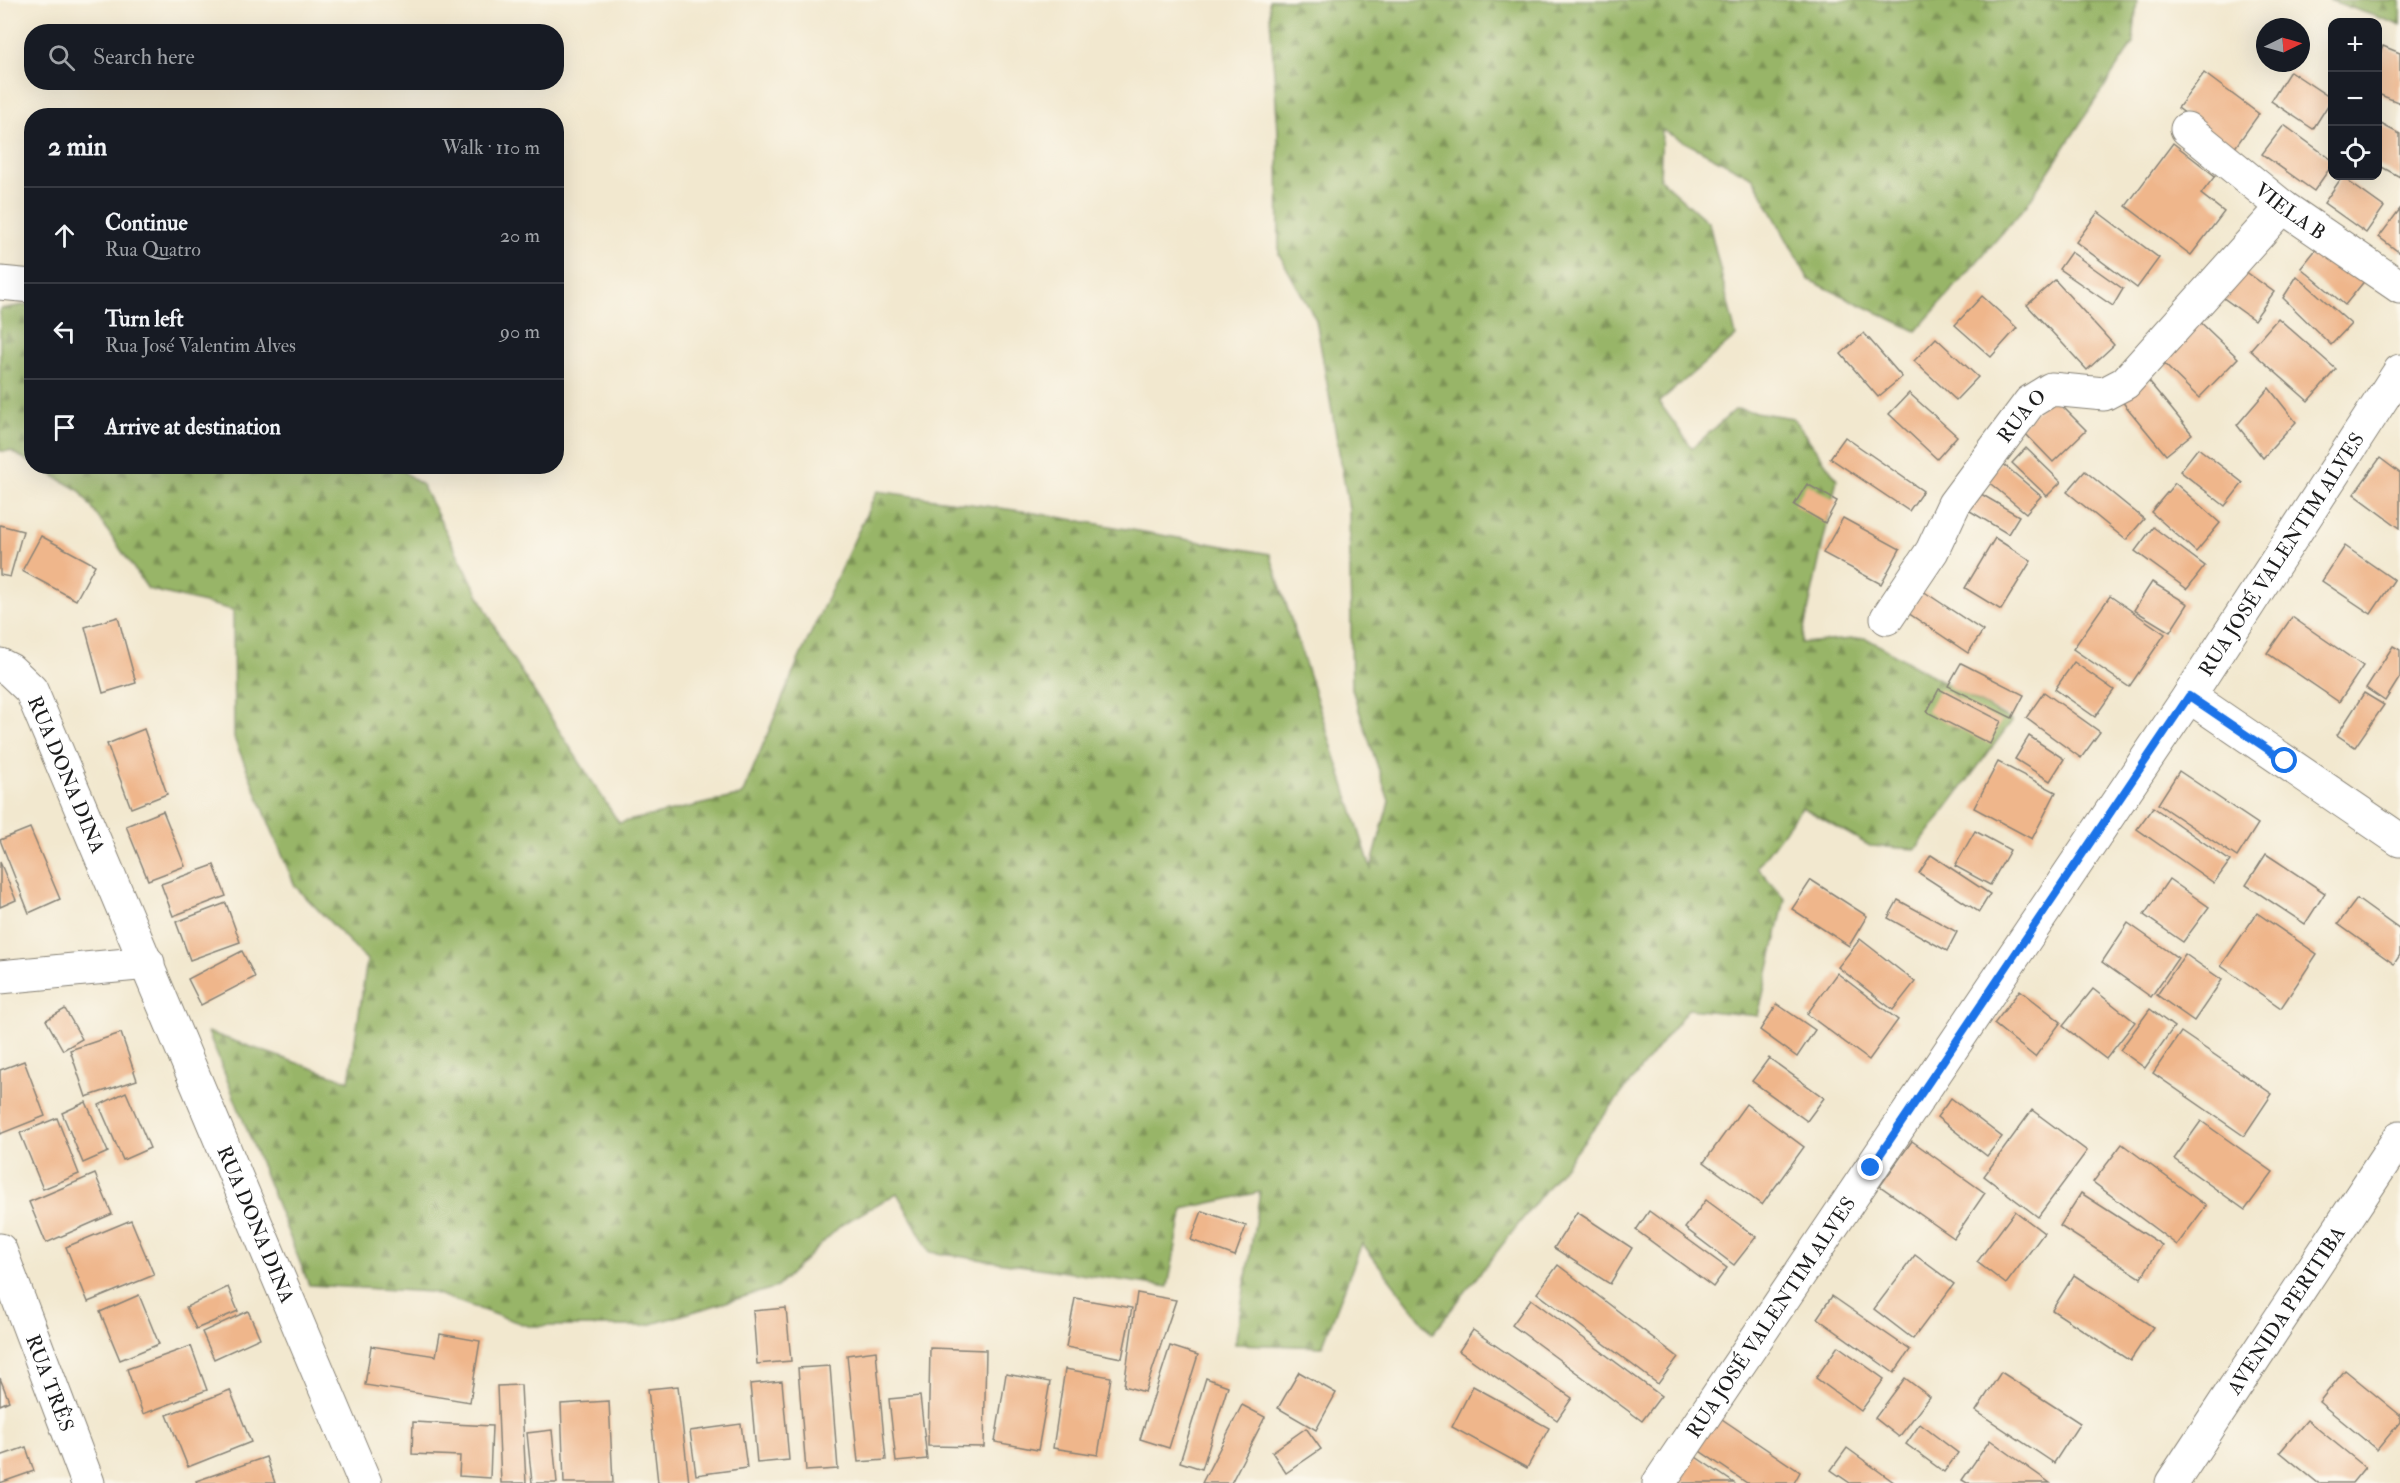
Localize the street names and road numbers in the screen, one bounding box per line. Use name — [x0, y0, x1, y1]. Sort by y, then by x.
street label: VIELA B — [2250, 177, 2331, 245]
street label: RUA O — [1992, 383, 2050, 447]
street label: RUA JOSÉ VALENTIM ALVES — [2193, 428, 2369, 681]
street label: RUA DONA DINA — [22, 692, 111, 857]
street label: RUA DONA DINA — [212, 1142, 300, 1307]
street label: RUA JOSÉ VALENTIM ALVES — [1681, 1192, 1861, 1442]
street label: AVENIDA PERITIBA — [2221, 1221, 2350, 1400]
street label: RUA TRÊS — [21, 1331, 80, 1435]

